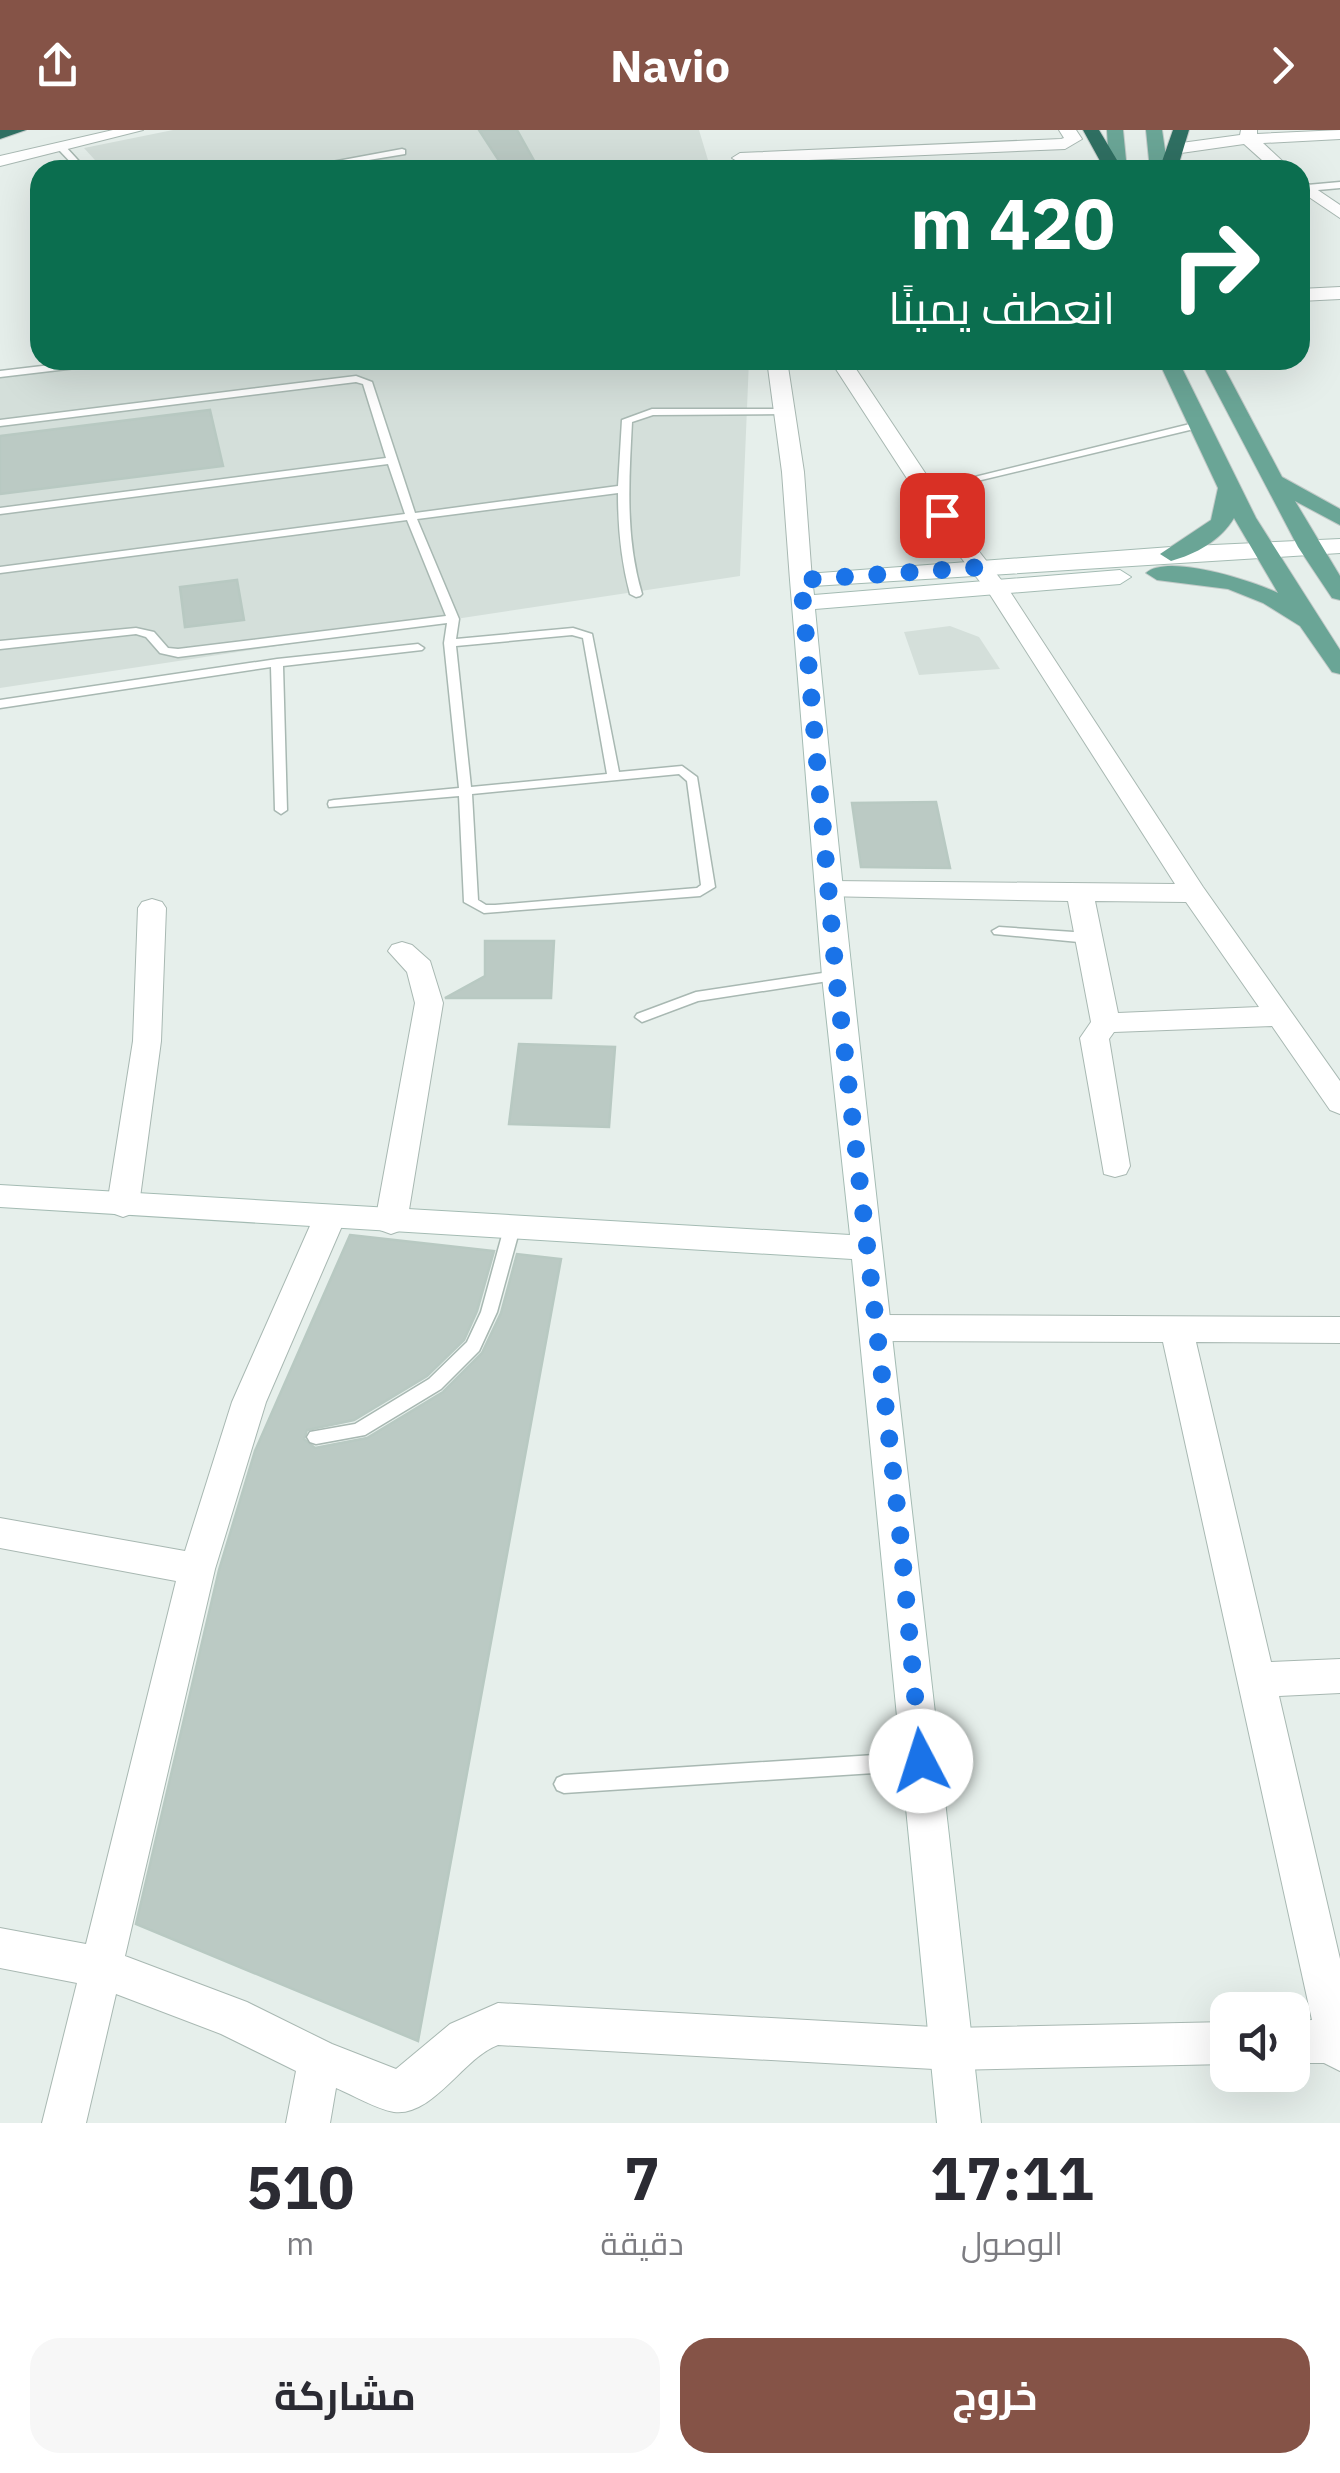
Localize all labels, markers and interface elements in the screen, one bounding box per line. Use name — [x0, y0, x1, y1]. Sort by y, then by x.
text: Navio — [610, 36, 730, 94]
icon: share — [30, 38, 85, 93]
icon: forward — [1255, 38, 1310, 93]
text: 420 m — [910, 177, 1115, 268]
icon: right — [1150, 200, 1280, 330]
text: انعطف يمينًا — [888, 278, 1115, 336]
pin — [900, 473, 985, 558]
icon: arrive — [915, 488, 970, 543]
position arrow — [869, 1709, 973, 1813]
map controls — [1210, 1992, 1310, 2092]
button: sound — [1210, 1992, 1310, 2092]
text: 7 — [624, 2138, 660, 2217]
text: 17:11 — [930, 2138, 1094, 2217]
text: 510 — [246, 2147, 354, 2226]
text: m — [286, 2222, 314, 2264]
text: دقيقة — [600, 2222, 684, 2264]
text: الوصول — [961, 2222, 1063, 2264]
button: مشاركة — [30, 2338, 660, 2453]
button: خروج — [680, 2338, 1310, 2453]

